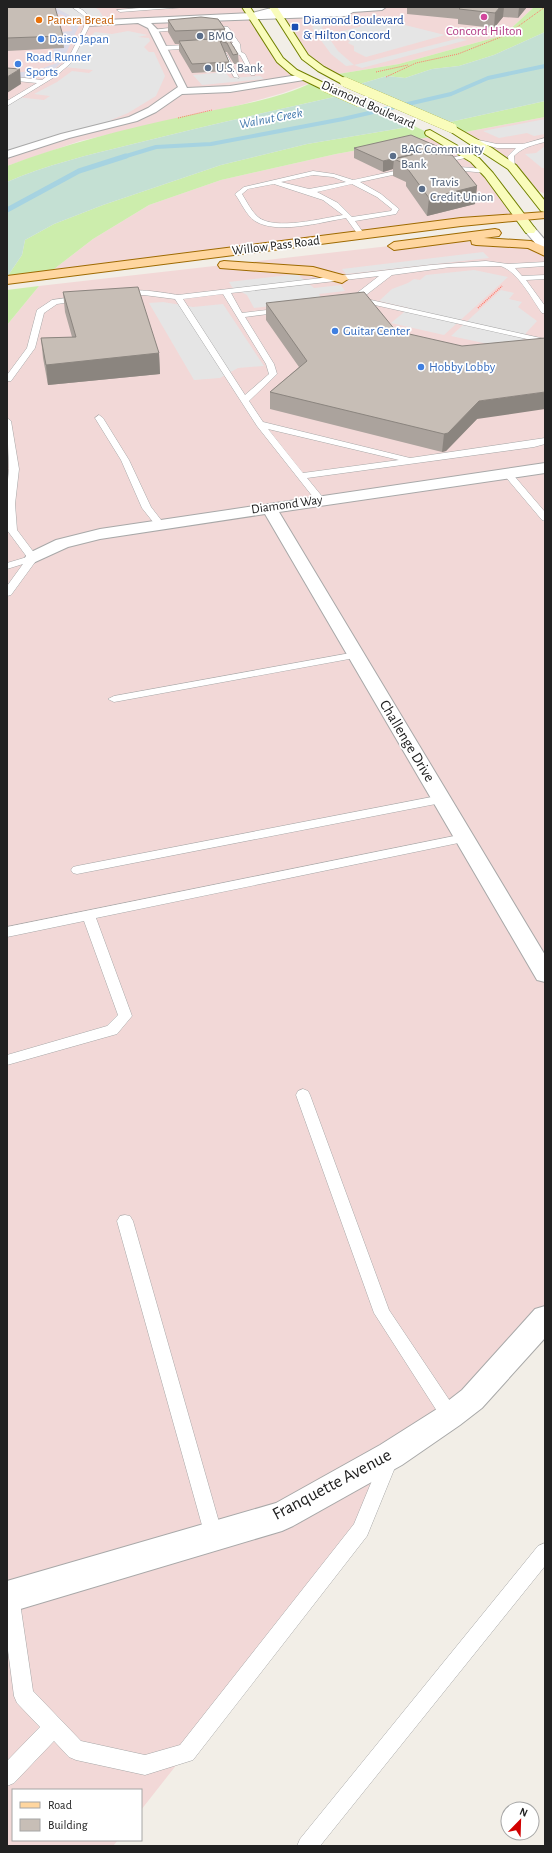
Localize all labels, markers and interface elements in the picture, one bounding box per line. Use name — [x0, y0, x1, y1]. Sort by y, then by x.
marker: Concord Hilton — [479, 12, 489, 22]
place label: Panera Bread — [47, 14, 114, 27]
place label: Diamond Boulevard & Hilton Concord — [303, 14, 404, 42]
marker: Panera Bread — [34, 15, 44, 25]
marker: Diamond Boulevard & Hilton Concord — [290, 22, 300, 32]
place label: Concord Hilton — [446, 25, 522, 38]
place label: BMO — [208, 30, 234, 43]
marker: BMO — [195, 31, 205, 41]
place label: Daiso Japan — [49, 33, 109, 46]
marker: Daiso Japan — [36, 34, 46, 44]
place label: Road Runner Sports — [26, 51, 92, 79]
marker: Road Runner Sports — [13, 59, 23, 69]
place label: U.S. Bank — [216, 62, 263, 75]
marker: U.S. Bank — [203, 63, 213, 73]
street label: Diamond Boulevard — [319, 79, 417, 132]
water label: Walnut Creek — [238, 107, 304, 131]
place label: BAC Community Bank — [401, 143, 484, 171]
marker: BAC Community Bank — [388, 151, 398, 161]
place label: Travis Credit Union — [430, 176, 494, 204]
marker: Travis Credit Union — [417, 184, 427, 194]
street label: Willow Pass Road — [231, 234, 321, 258]
place label: Guitar Center — [343, 325, 411, 338]
marker: Guitar Center — [330, 326, 340, 336]
place label: Hobby Lobby — [429, 361, 496, 374]
marker: Hobby Lobby — [416, 362, 426, 372]
street label: Diamond Way — [250, 493, 324, 516]
street label: Challenge Drive — [377, 697, 437, 785]
street label: Franquette Avenue — [270, 1446, 394, 1524]
legend — [12, 1789, 142, 1841]
text: Road — [48, 1799, 72, 1811]
north arrow — [500, 1801, 540, 1841]
text: N — [518, 1806, 529, 1819]
text: Building — [48, 1819, 88, 1831]

